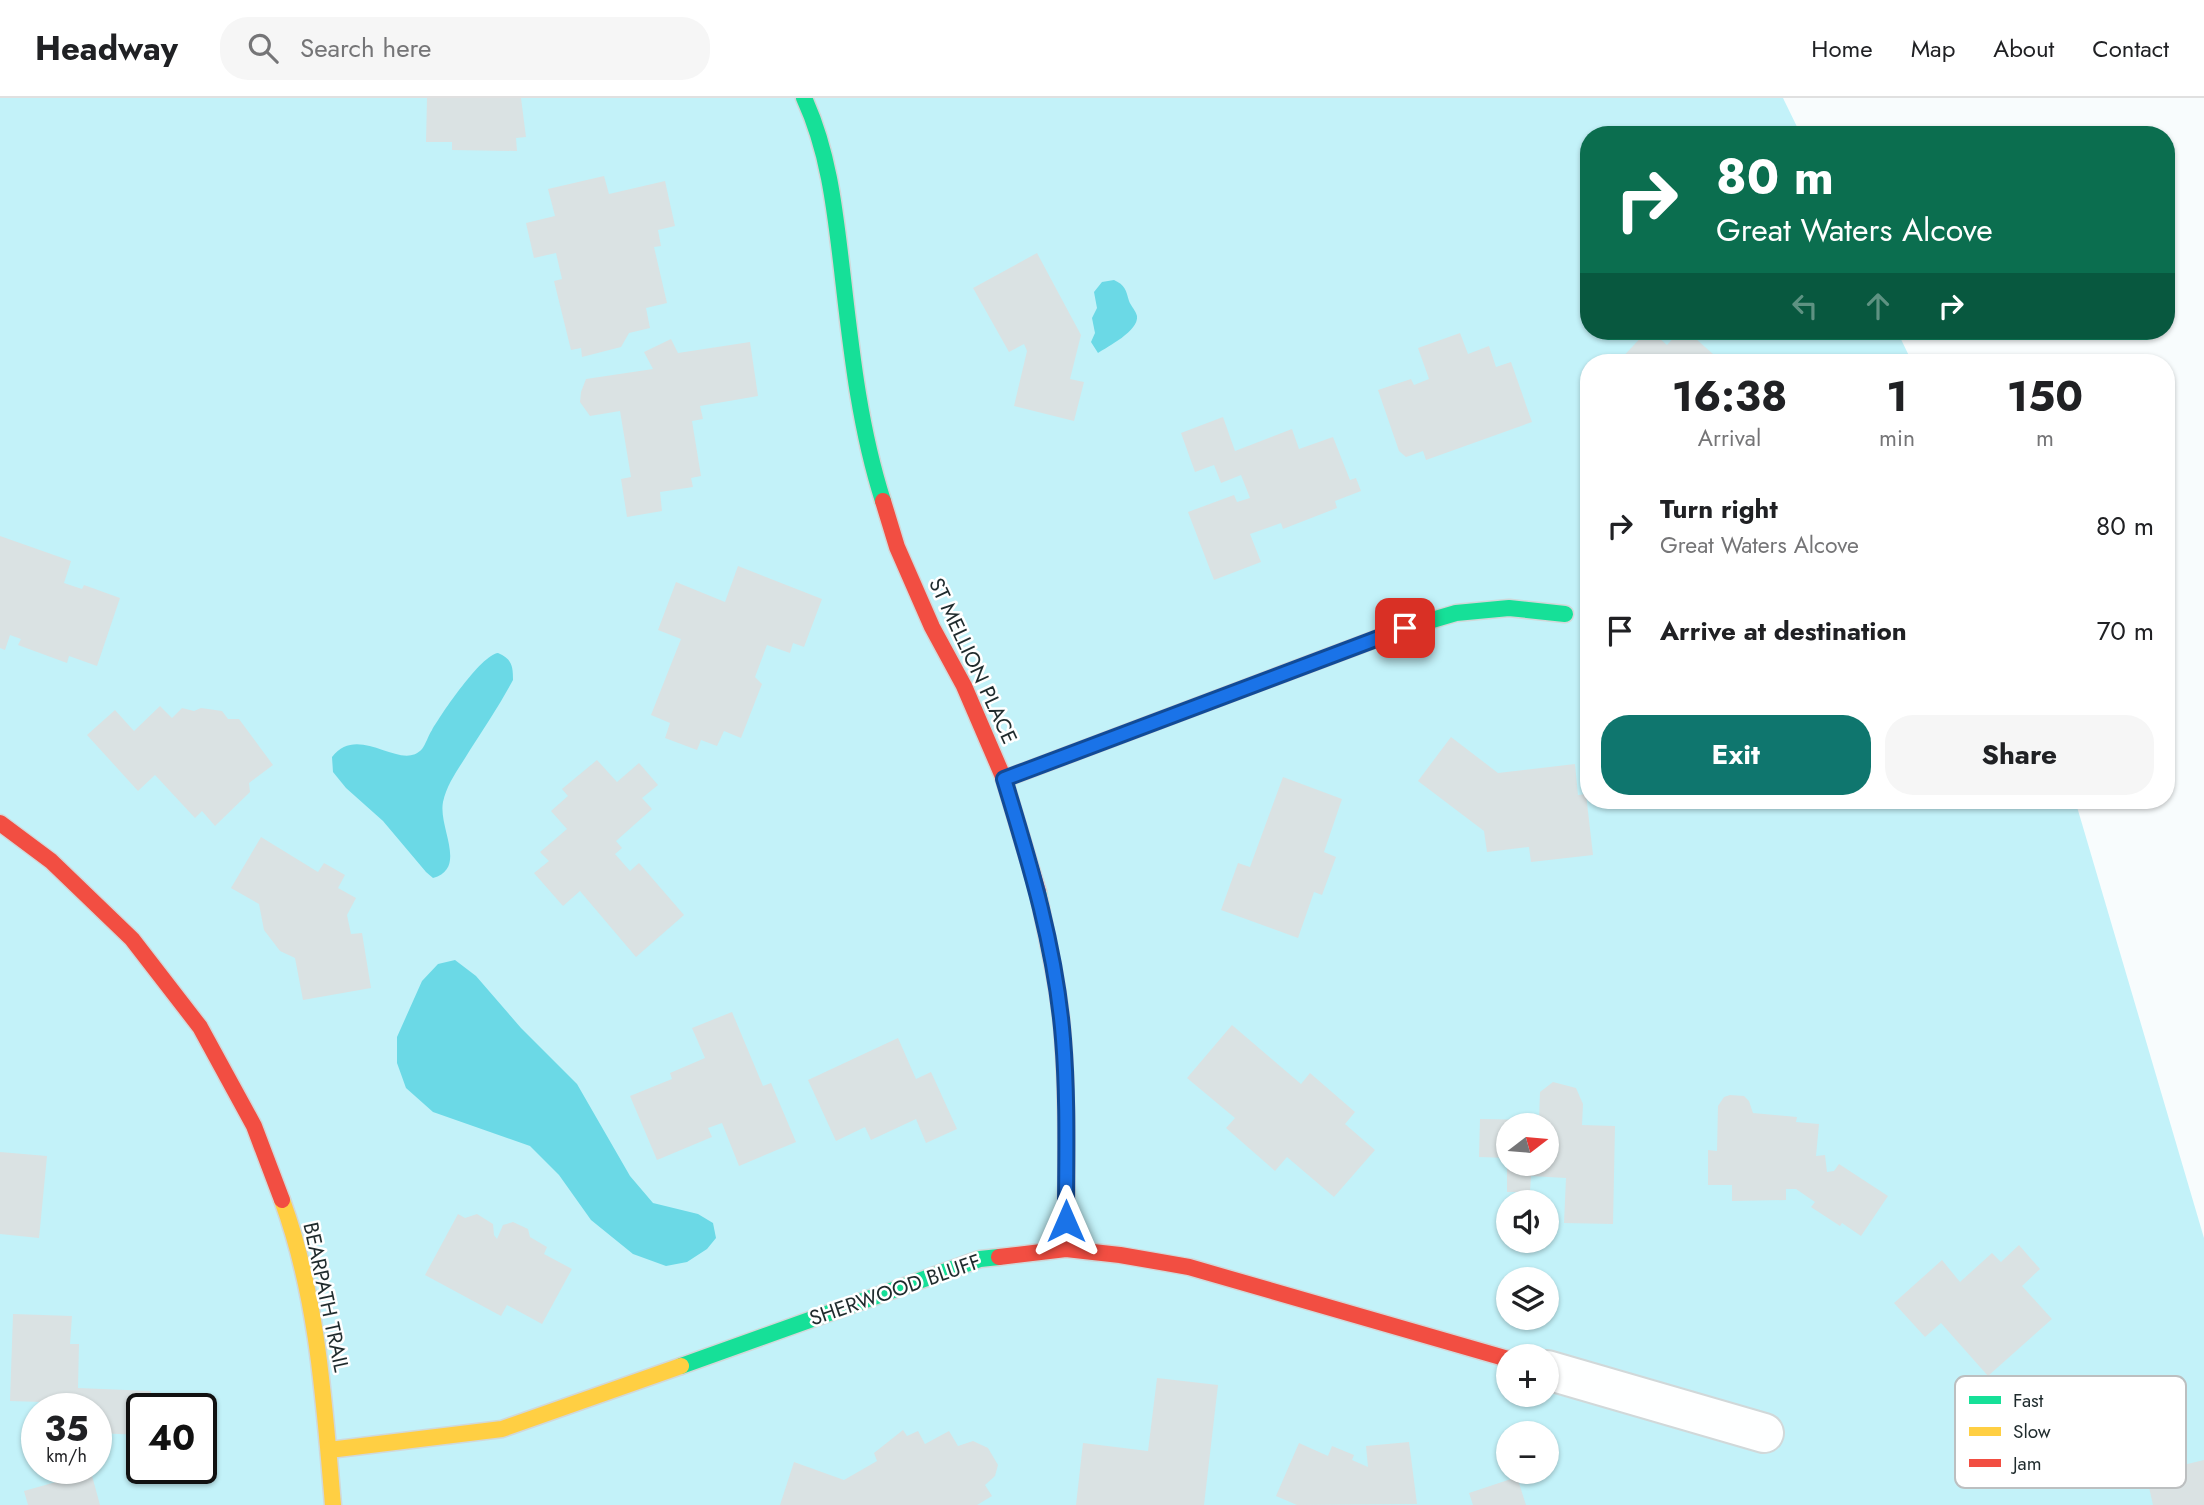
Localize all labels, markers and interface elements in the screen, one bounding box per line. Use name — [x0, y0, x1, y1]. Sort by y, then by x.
search box — [220, 17, 710, 80]
text: Headway — [35, 25, 178, 72]
icon: search — [244, 29, 282, 67]
text: Search here — [300, 29, 431, 67]
text: Home — [1811, 31, 1873, 66]
text: Map — [1911, 31, 1955, 66]
text: About — [1993, 31, 2054, 66]
text: Contact — [2092, 31, 2169, 66]
text: 80 m — [1716, 142, 1834, 212]
icon: right — [1601, 154, 1692, 245]
text: Great Waters Alcove — [1716, 207, 1993, 253]
icon: left — [1786, 287, 1824, 325]
icon: ahead — [1859, 287, 1897, 325]
icon: right — [1932, 287, 1970, 325]
text: 16:38 — [1672, 366, 1787, 427]
text: 1 — [1886, 366, 1908, 427]
text: 150 — [2007, 366, 2083, 427]
text: Arrival — [1698, 421, 1761, 455]
text: min — [1879, 421, 1915, 455]
text: m — [2036, 421, 2054, 455]
text: Turn right — [1660, 490, 1778, 528]
icon: right — [1601, 507, 1639, 545]
text: 80 m — [2096, 507, 2154, 545]
text: Great Waters Alcove — [1660, 528, 1859, 562]
street label: ST MELLION PLACE — [921, 573, 1025, 749]
pin — [1375, 598, 1435, 658]
icon: arrive — [1386, 609, 1424, 647]
icon: arrive — [1601, 612, 1639, 650]
text: Arrive at destination — [1660, 612, 1907, 650]
text: 70 m — [2097, 612, 2154, 650]
button: Exit — [1601, 715, 1871, 795]
button: Share — [1885, 715, 2154, 795]
north arrow — [1496, 1113, 1559, 1176]
map controls — [1496, 1113, 1559, 1484]
position arrow — [1029, 1184, 1103, 1258]
button: sound — [1496, 1190, 1559, 1253]
street label: BEARPATH TRAIL — [295, 1219, 357, 1375]
street label: SHERWOOD BLUFF — [805, 1247, 985, 1333]
button: layers — [1496, 1267, 1559, 1330]
button: + — [1496, 1344, 1559, 1407]
legend — [1955, 1376, 2186, 1488]
text: Fast — [2013, 1387, 2044, 1414]
speed limit sign: 40 — [126, 1393, 217, 1484]
text: 35 — [44, 1404, 89, 1454]
text: Slow — [2013, 1418, 2051, 1445]
button: − — [1496, 1421, 1559, 1484]
text: km/h — [46, 1443, 87, 1469]
text: Jam — [2010, 1450, 2042, 1477]

